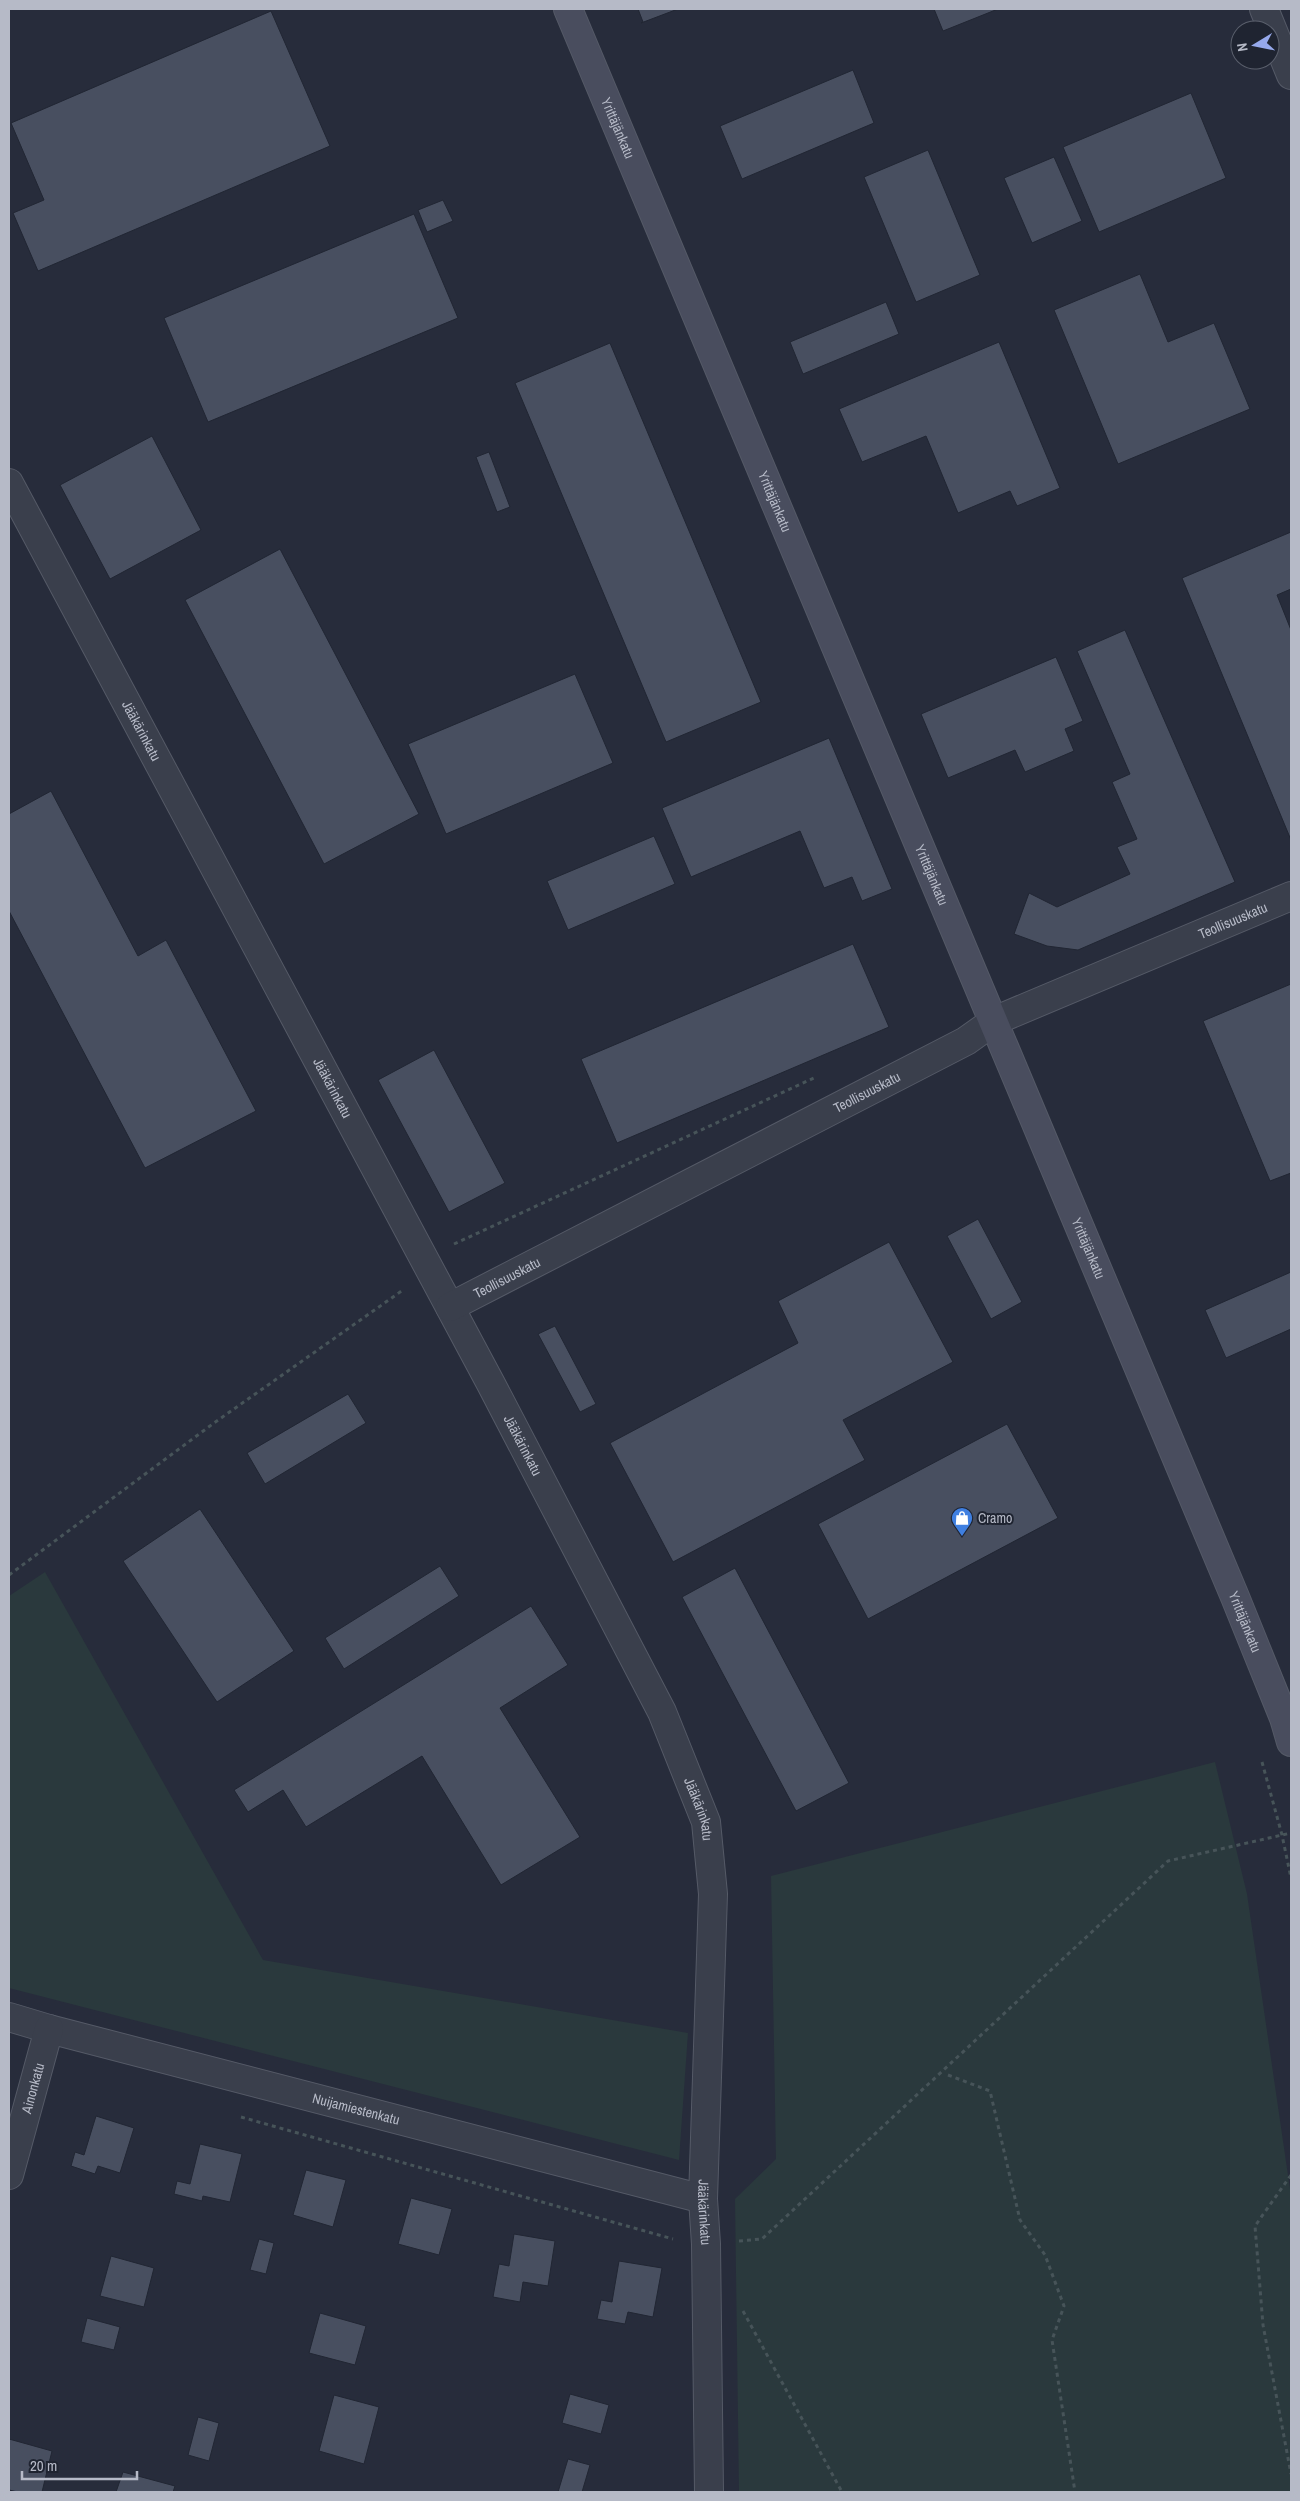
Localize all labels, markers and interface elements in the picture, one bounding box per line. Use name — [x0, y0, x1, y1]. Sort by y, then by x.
north arrow — [1230, 20, 1280, 70]
text: N — [1233, 42, 1252, 53]
street label: Yrittäjänkatu — [597, 95, 639, 161]
street label: Yrittäjänkatu — [754, 468, 796, 535]
street label: Jääkärinkatu — [118, 698, 165, 764]
street label: Yrittäjänkatu — [911, 841, 952, 908]
street label: Teollisuuskatu — [1196, 898, 1270, 943]
street label: Jääkärinkatu — [309, 1055, 356, 1121]
street label: Teollisuuskatu — [830, 1067, 903, 1117]
street label: Yrittäjänkatu — [1068, 1215, 1109, 1281]
street label: Teollisuuskatu — [470, 1253, 543, 1302]
street label: Jääkärinkatu — [500, 1412, 546, 1479]
shop icon: Cramo — [950, 1506, 974, 1537]
place label: Cramo — [978, 1509, 1012, 1527]
street label: Yrittäjänkatu — [1225, 1588, 1265, 1655]
street label: Jääkärinkatu — [680, 1775, 717, 1842]
street label: Ainonkatu — [17, 2061, 48, 2117]
street label: Nuijamiestenkatu — [310, 2089, 402, 2129]
street label: Jääkärinkatu — [694, 2179, 715, 2246]
scale bar — [22, 2448, 138, 2480]
text: 20 m — [30, 2455, 57, 2476]

